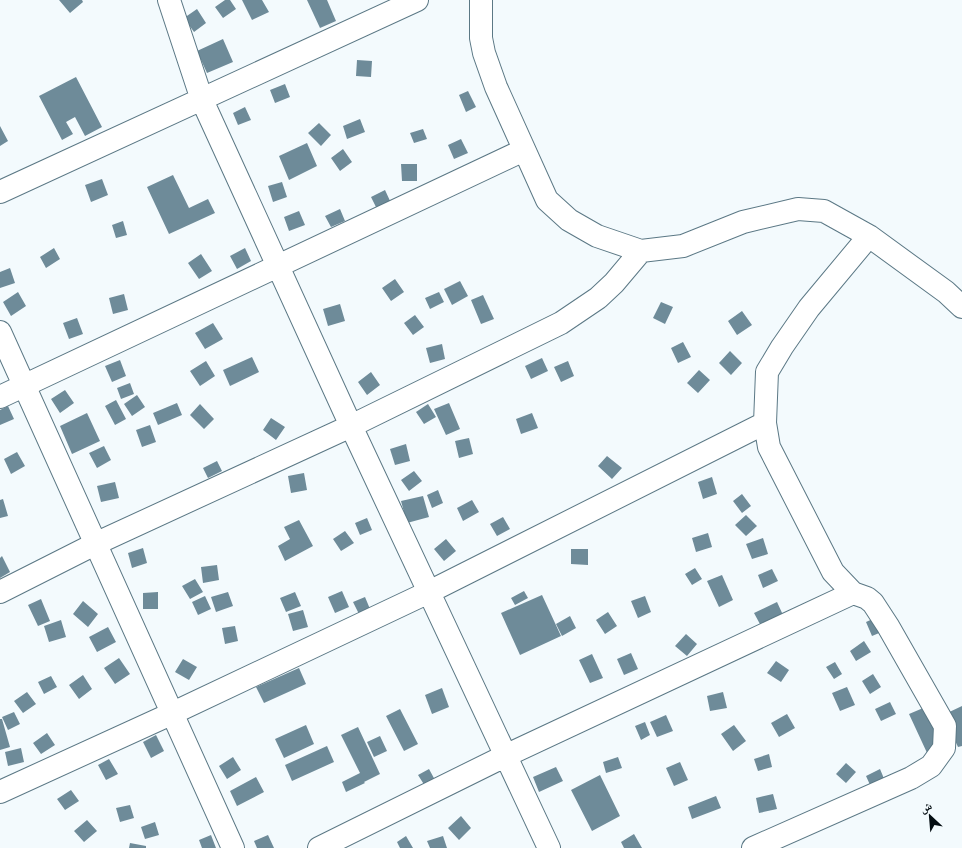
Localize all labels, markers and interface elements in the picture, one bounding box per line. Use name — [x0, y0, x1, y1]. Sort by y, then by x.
north arrow — [910, 796, 950, 836]
text: ش — [918, 799, 935, 817]

